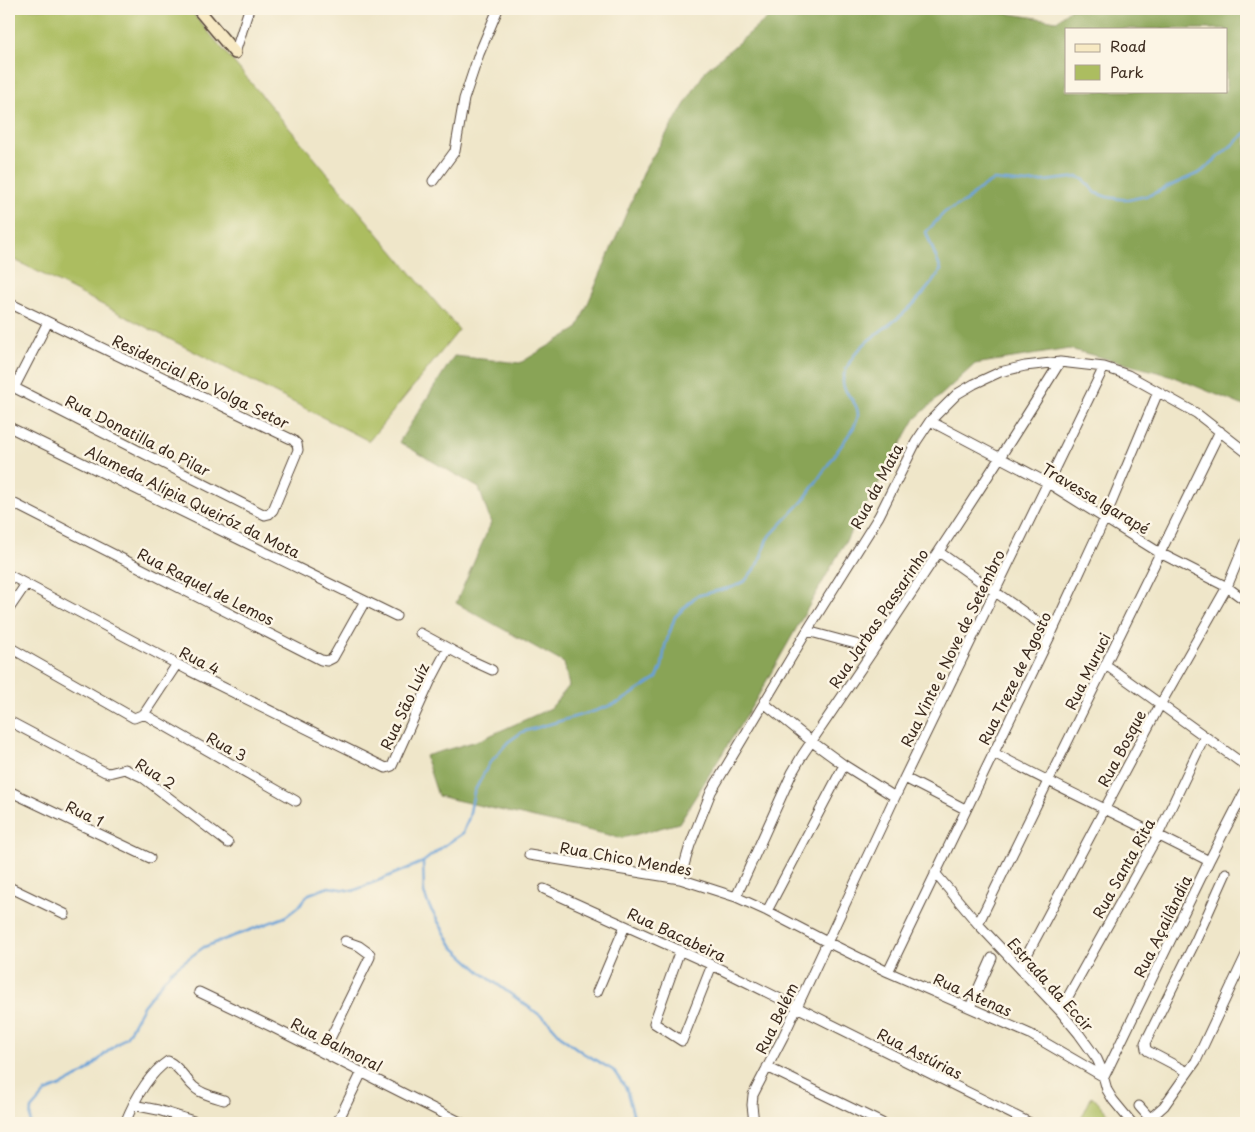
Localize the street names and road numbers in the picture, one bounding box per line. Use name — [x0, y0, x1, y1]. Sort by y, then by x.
street label: Residencial Rio Volga Setor — [109, 328, 294, 434]
street label: Rua Donatilla do Pilar — [61, 388, 215, 482]
street label: Alameda Alípia Queiróz da Mota — [82, 439, 305, 563]
street label: Rua da Mata — [844, 439, 908, 533]
street label: Travessa Igarapé — [1038, 457, 1154, 539]
street label: Rua Raquel de Lemos — [134, 542, 278, 630]
street label: Rua Jarbas Passarinho — [823, 544, 933, 692]
street label: Rua Vinte e Nove de Setembro — [894, 545, 1010, 751]
street label: Rua Treze de Agosto — [972, 607, 1056, 749]
street label: Rua Muruci — [1058, 629, 1116, 713]
street label: Rua 4 — [176, 640, 224, 680]
street label: Rua São Luíz — [374, 658, 434, 753]
street label: Rua Bosque — [1091, 705, 1151, 791]
street label: Rua 3 — [203, 726, 251, 766]
street label: Rua 2 — [131, 752, 181, 794]
street label: Rua 1 — [62, 794, 108, 832]
street label: Rua Santa Rita — [1086, 813, 1160, 922]
street label: Rua Chico Mendes — [558, 835, 694, 881]
street label: Rua Açailândia — [1127, 870, 1197, 981]
street label: Rua Bacabeira — [624, 901, 731, 967]
street label: Estrada da Eccir — [1002, 932, 1100, 1036]
street label: Rua Atenas — [930, 966, 1016, 1022]
street label: Rua Belém — [749, 978, 803, 1058]
street label: Rua Balmoral — [287, 1011, 387, 1077]
street label: Rua Astúrias — [874, 1022, 967, 1084]

